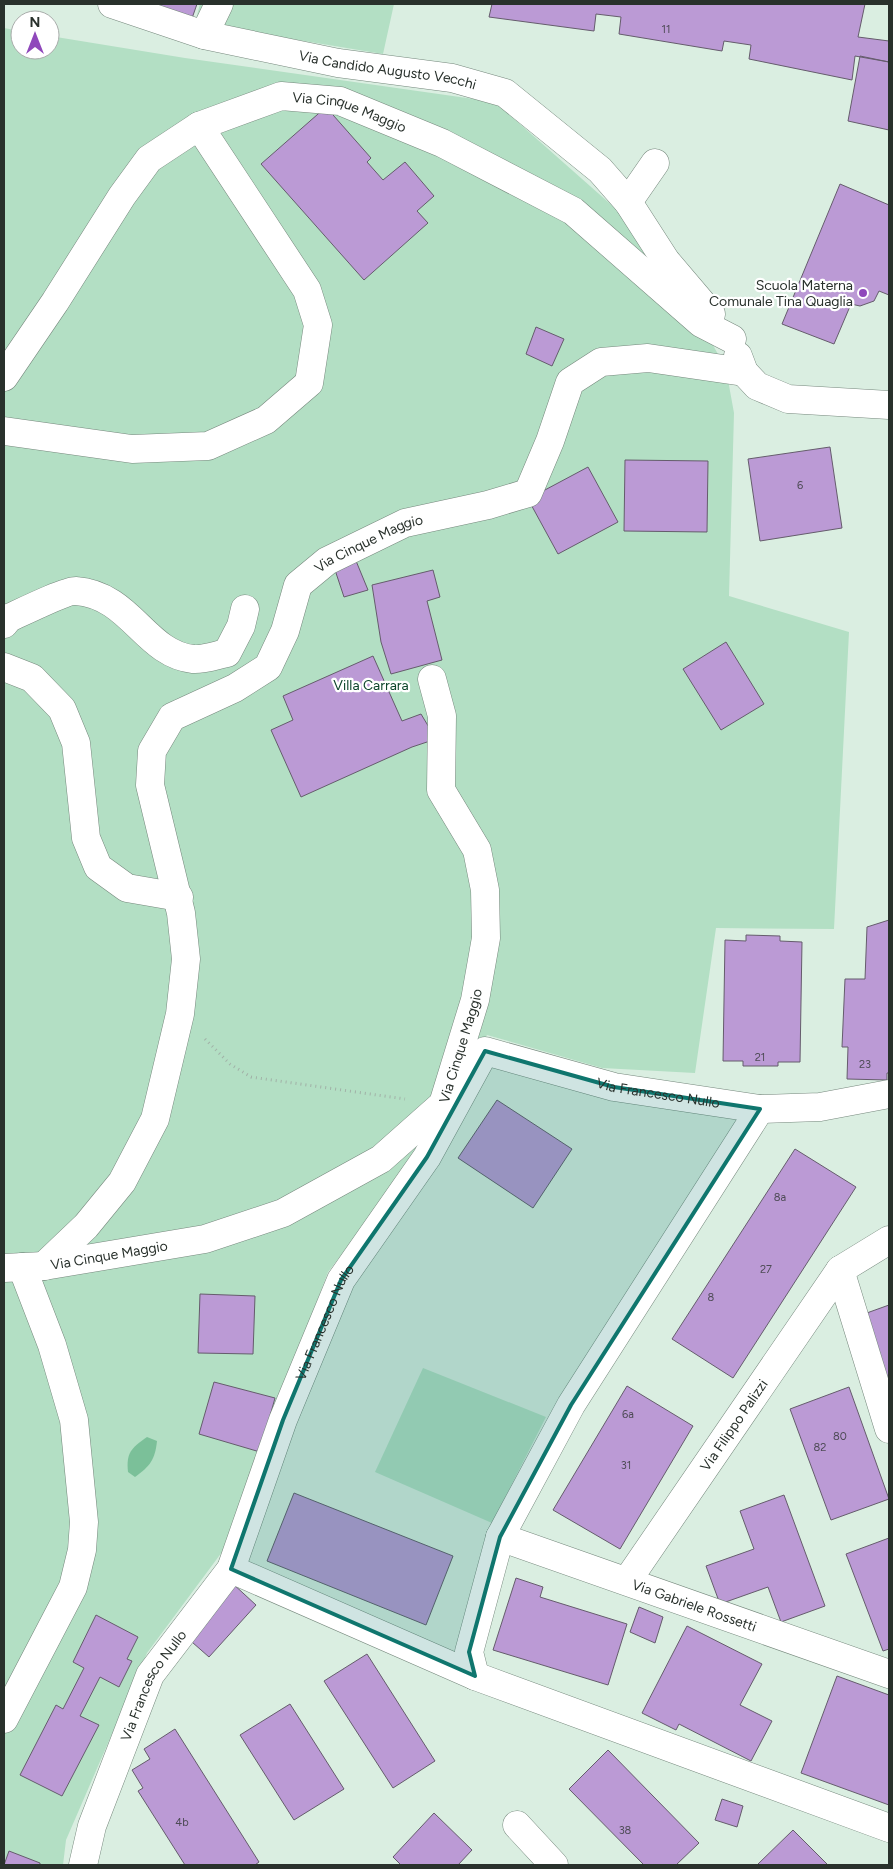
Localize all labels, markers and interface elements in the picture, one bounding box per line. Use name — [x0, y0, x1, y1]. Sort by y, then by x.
north arrow — [10, 10, 60, 60]
text: N — [30, 14, 40, 31]
house number: 11 — [661, 23, 671, 36]
street label: Via Candido Augusto Vecchi — [297, 47, 478, 93]
street label: Via Cinque Maggio — [292, 89, 409, 136]
place label: Scuola Materna Comunale Tina Quaglia — [709, 277, 853, 310]
marker: Scuola Materna Comunale Tina Quaglia — [857, 287, 869, 299]
house number: 6 — [797, 479, 803, 492]
street label: Via Cinque Maggio — [311, 511, 425, 577]
park label: Villa Carrara — [333, 677, 409, 694]
street label: Via Cinque Maggio — [436, 988, 486, 1105]
house number: 21 — [755, 1051, 765, 1064]
house number: 23 — [859, 1058, 871, 1071]
street label: Via Francesco Nullo — [595, 1075, 721, 1112]
house number: 8a — [774, 1191, 786, 1204]
street label: Via Cinque Maggio — [49, 1237, 169, 1274]
street label: Via Francesco Nullo — [292, 1262, 358, 1383]
house number: 27 — [760, 1263, 772, 1276]
house number: 8 — [708, 1291, 715, 1304]
street label: Via Filippo Palizzi — [697, 1376, 772, 1474]
house number: 6a — [622, 1408, 634, 1421]
house number: 80 — [833, 1430, 847, 1443]
house number: 82 — [814, 1441, 826, 1454]
house number: 31 — [621, 1459, 631, 1472]
street label: Via Gabriele Rossetti — [630, 1576, 759, 1636]
street label: Via Francesco Nullo — [117, 1627, 190, 1744]
house number: 4b — [175, 1816, 189, 1829]
house number: 38 — [619, 1824, 632, 1837]

